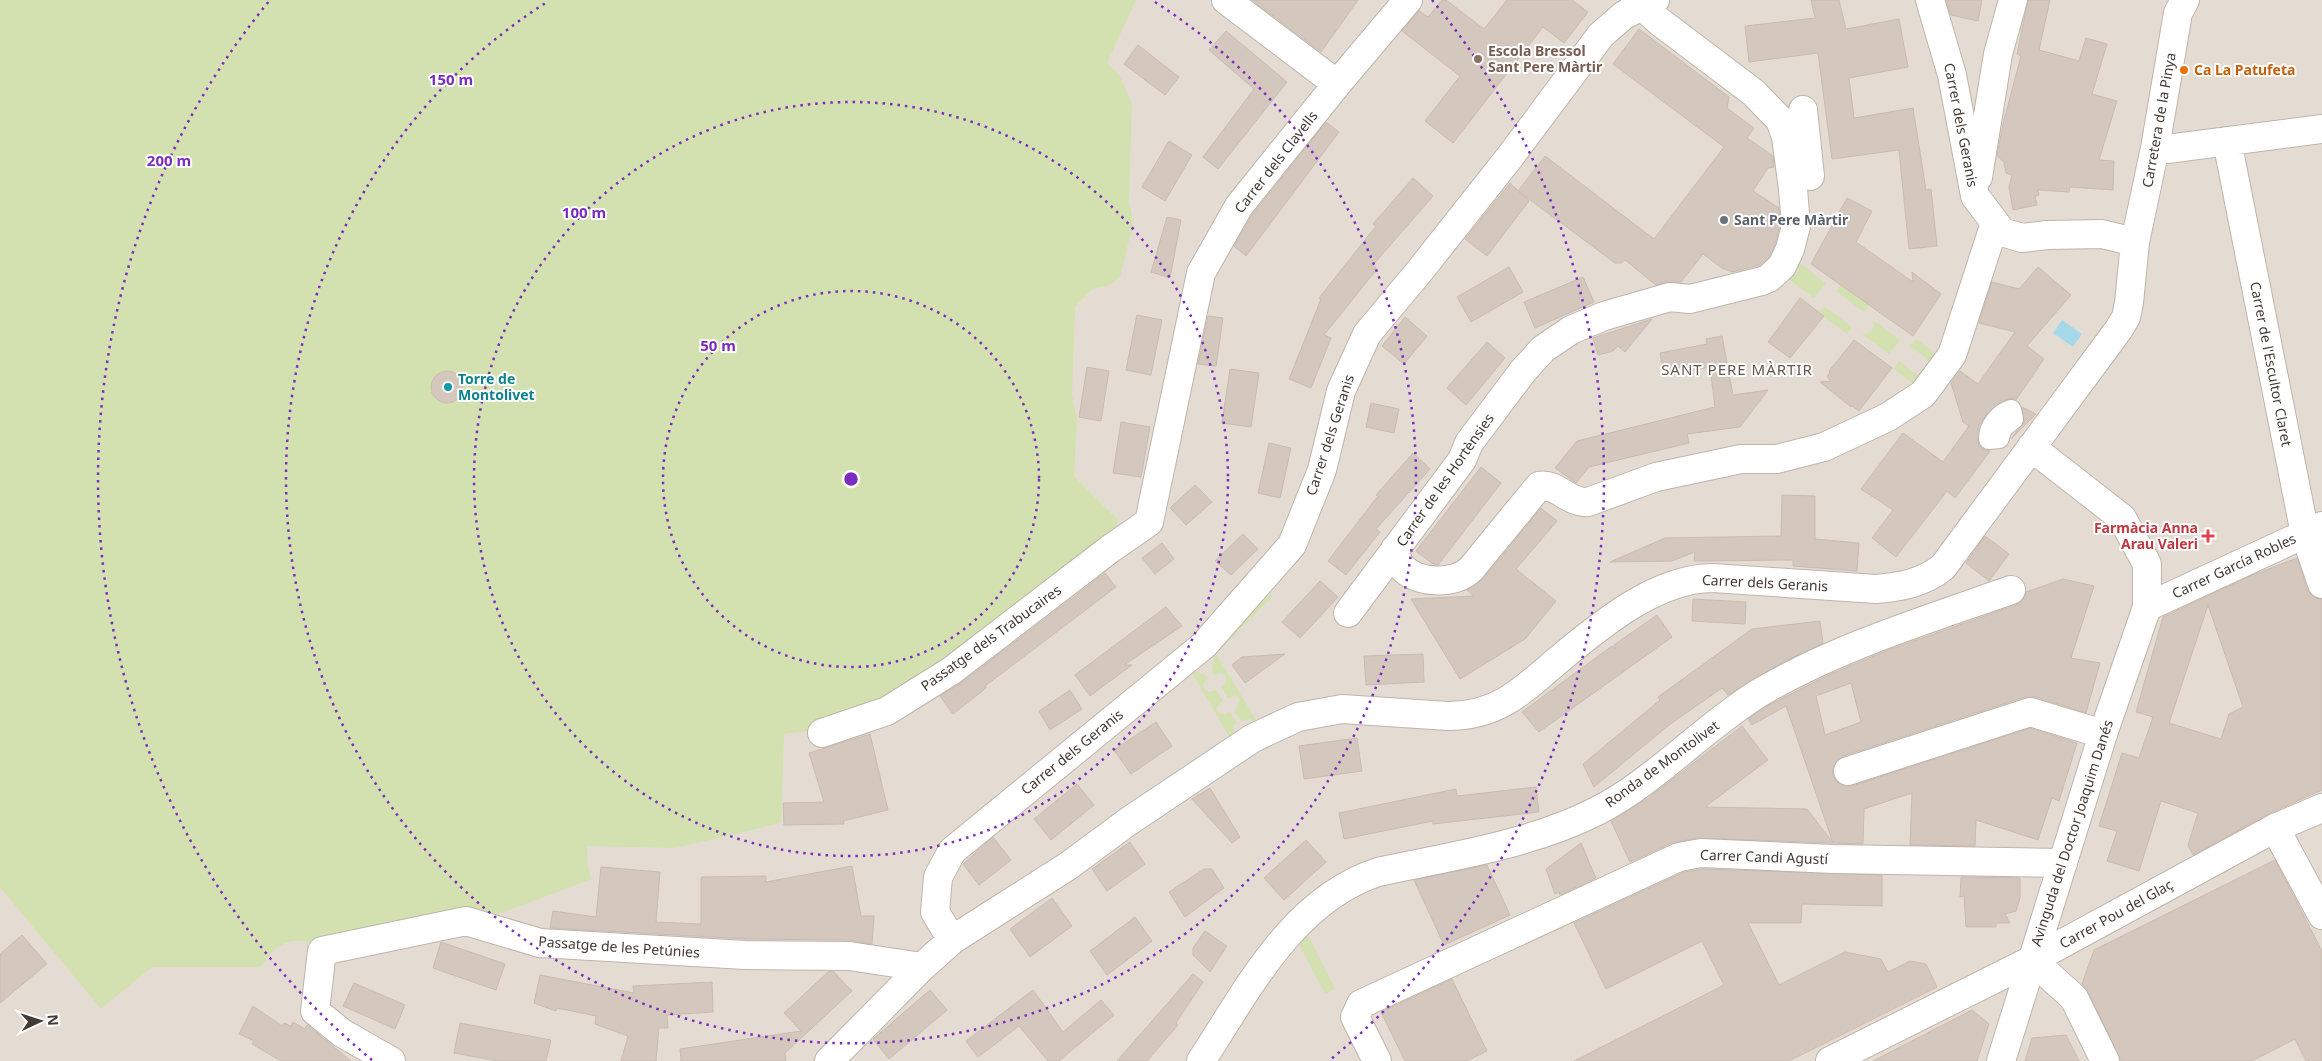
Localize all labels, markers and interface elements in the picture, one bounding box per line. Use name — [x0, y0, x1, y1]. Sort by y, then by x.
place label: Escola Bressol Sant Pere Màrtir — [1488, 41, 1603, 76]
street label: Carretera de la Pinya — [2137, 51, 2180, 189]
marker: Escola Bressol Sant Pere Màrtir — [1472, 53, 1484, 65]
place label: Ca La Patufeta — [2194, 60, 2295, 79]
street label: Carrer dels Geranis — [1940, 61, 1983, 189]
marker: Ca La Patufeta — [2178, 64, 2190, 76]
text: 150 m — [429, 69, 473, 89]
street label: Carrer dels Clavells — [1230, 106, 1322, 217]
text: 200 m — [147, 150, 191, 170]
text: 100 m — [562, 202, 606, 222]
place label: Sant Pere Màrtir — [1734, 210, 1849, 229]
marker: Sant Pere Màrtir — [1718, 214, 1730, 226]
street label: Carrer de l'Escultor Claret — [2246, 280, 2297, 448]
text: 50 m — [700, 335, 736, 355]
district label: SANT PERE MÀRTIR — [1661, 359, 1813, 379]
place label: Torre de Montolivet — [458, 369, 535, 404]
street label: Carrer dels Geranis — [1301, 372, 1358, 498]
marker: Torre de Montolivet — [442, 381, 454, 393]
street label: Carrer de les Hortènsies — [1391, 409, 1498, 550]
centre of rings — [842, 470, 860, 488]
place label: Farmàcia Anna Arau Valeri — [2094, 518, 2198, 553]
street label: Carrer García Robles — [2169, 528, 2299, 603]
marker: Farmàcia Anna Arau Valeri — [2202, 530, 2214, 542]
street label: Carrer dels Geranis — [1702, 570, 1829, 595]
street label: Passatge dels Trabucaires — [917, 580, 1065, 695]
street label: Carrer dels Geranis — [1017, 704, 1127, 799]
street label: Ronda de Montolivet — [1601, 716, 1723, 811]
street label: Avinguda del Doctor Joaquim Danés — [2026, 717, 2117, 948]
street label: Carrer Candi Agustí — [1700, 845, 1829, 868]
street label: Carrer Pou del Glaç — [2056, 874, 2176, 953]
street label: Passatge de les Petúnies — [538, 931, 701, 962]
north arrow — [15, 996, 65, 1046]
text: N — [44, 1014, 63, 1026]

